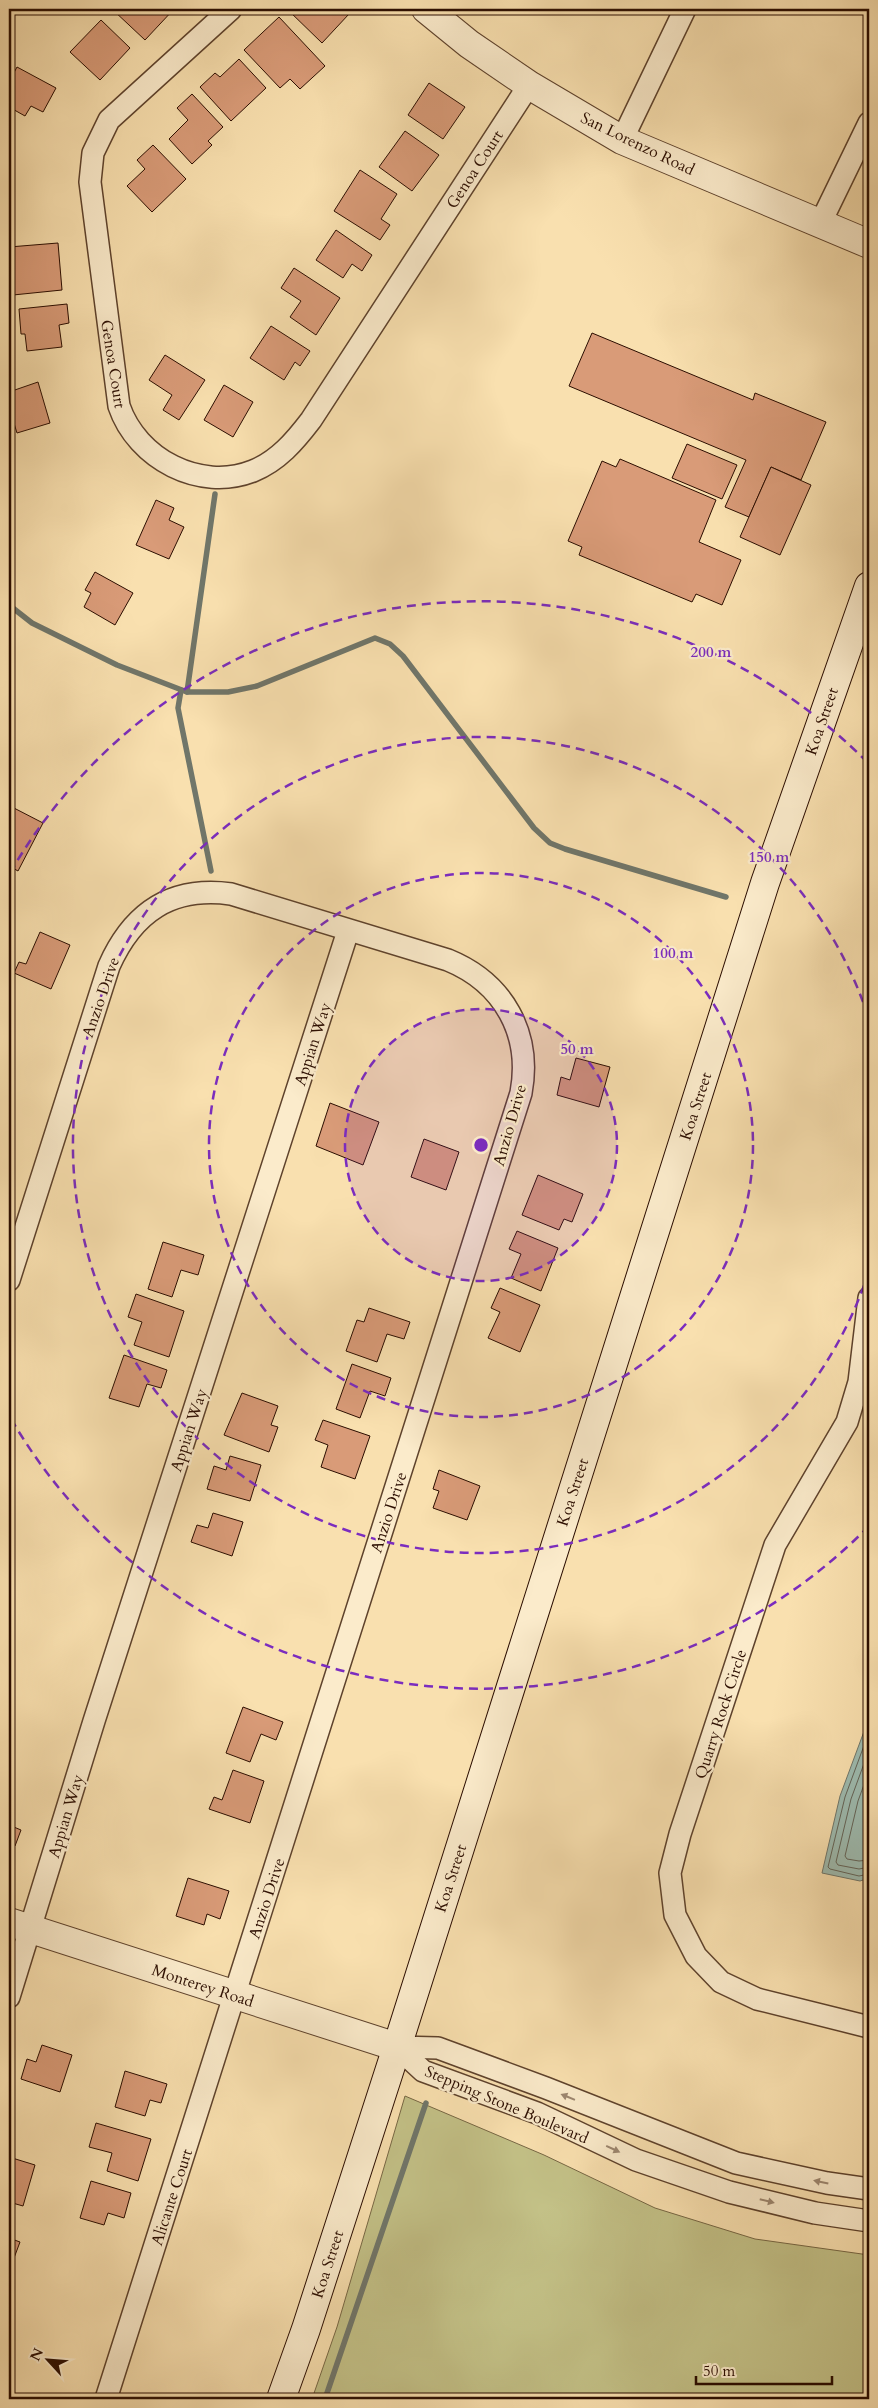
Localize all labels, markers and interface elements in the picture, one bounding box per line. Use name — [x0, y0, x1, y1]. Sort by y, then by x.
street label: San Lorenzo Road — [577, 107, 699, 181]
street label: Genoa Court — [441, 126, 508, 213]
street label: Genoa Court — [95, 318, 131, 410]
text: 200 m — [691, 642, 732, 662]
street label: Koa Street — [800, 685, 844, 758]
text: 150 m — [749, 847, 790, 867]
text: 100 m — [653, 943, 694, 963]
street label: Anzio Drive — [77, 954, 125, 1041]
street label: Appian Way — [289, 999, 337, 1089]
text: 50 m — [560, 1039, 594, 1059]
street label: Koa Street — [675, 1069, 717, 1143]
street label: Anzio Drive — [488, 1082, 532, 1169]
centre of rings — [472, 1136, 490, 1154]
street label: Appian Way — [165, 1385, 213, 1475]
street label: Koa Street — [552, 1455, 594, 1529]
street label: Anzio Drive — [366, 1469, 412, 1556]
street label: Quarry Rock Circle — [690, 1647, 752, 1782]
street label: Appian Way — [43, 1771, 89, 1861]
street label: Koa Street — [430, 1841, 472, 1915]
street label: Anzio Drive — [244, 1855, 290, 1942]
street label: Monterey Road — [149, 1959, 257, 2013]
street label: Stepping Stone Boulevard — [421, 2060, 592, 2150]
one-way arrow — [560, 2093, 575, 2101]
one-way arrow — [606, 2145, 620, 2153]
street label: Alicante Court — [146, 2146, 198, 2248]
one-way arrow — [814, 2178, 829, 2186]
one-way arrow — [759, 2197, 774, 2205]
street label: Koa Street — [307, 2227, 349, 2301]
north arrow — [22, 2336, 72, 2386]
text: N — [26, 2345, 48, 2364]
scale bar — [696, 2353, 832, 2385]
text: 50 m — [703, 2361, 735, 2381]

